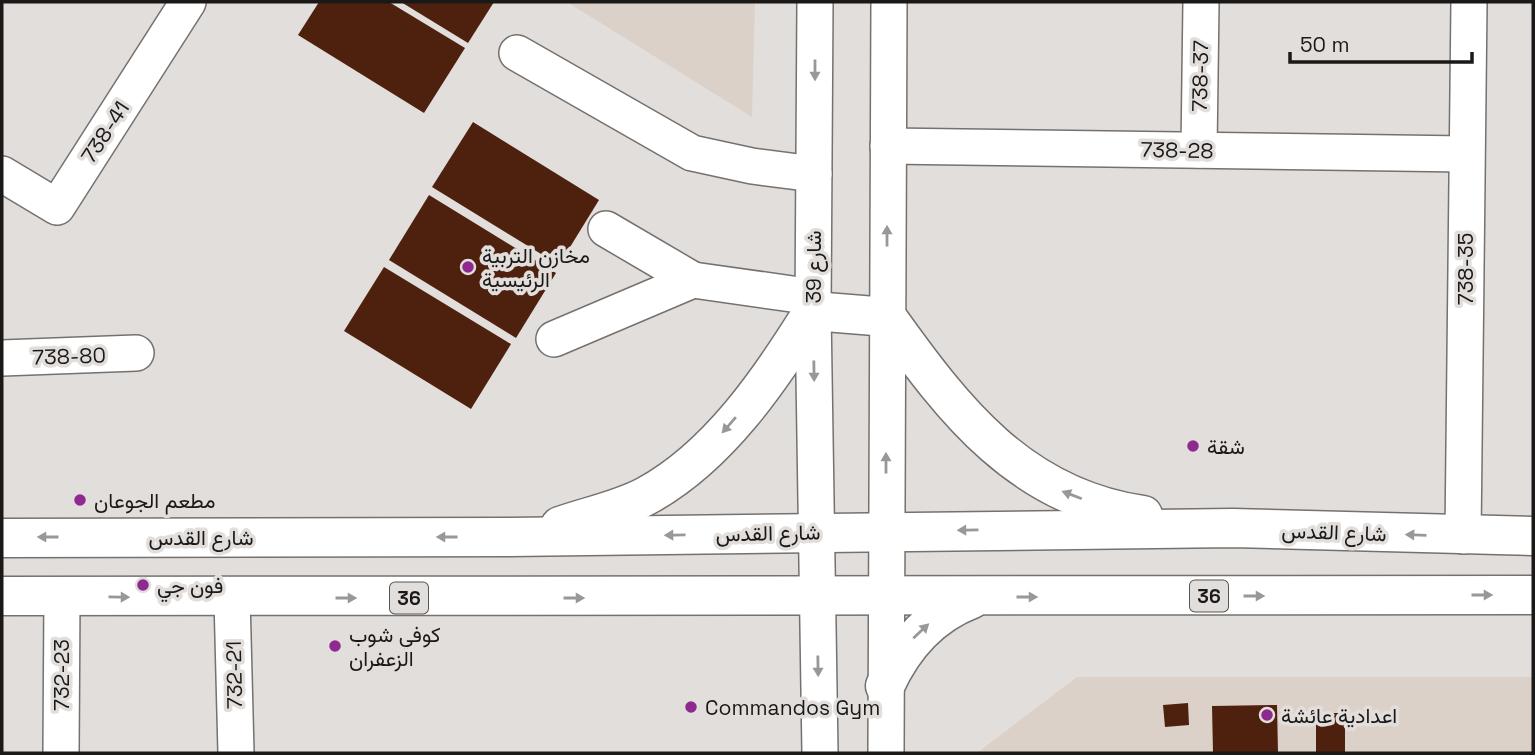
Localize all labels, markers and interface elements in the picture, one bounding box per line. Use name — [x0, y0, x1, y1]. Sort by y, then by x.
scale bar — [1290, 21, 1472, 65]
text: 50 m — [1300, 31, 1350, 58]
street label: 738-37 — [1186, 40, 1214, 112]
one-way arrow — [809, 59, 821, 81]
street label: 738-41 — [75, 96, 135, 168]
street label: 738-28 — [1140, 136, 1214, 164]
one-way arrow — [881, 225, 893, 247]
street label: شارع 39 — [800, 230, 828, 304]
street label: 738-35 — [1452, 233, 1479, 305]
place label: مخازن التربية الرئيسية — [482, 242, 590, 293]
marker: مخازن التربية الرئيسية — [460, 259, 476, 275]
street label: 738-80 — [32, 341, 106, 371]
one-way arrow — [808, 360, 820, 382]
one-way arrow — [721, 416, 737, 434]
place label: شقة — [1207, 433, 1245, 460]
marker: شقة — [1185, 438, 1201, 454]
one-way arrow — [880, 452, 892, 474]
place label: مطعم الجوعان — [94, 487, 215, 515]
one-way arrow — [1061, 489, 1082, 500]
marker: مطعم الجوعان — [72, 492, 88, 508]
street label: شارع القدس — [1281, 517, 1387, 548]
street label: شارع القدس — [715, 519, 821, 548]
street label: شارع القدس — [149, 524, 253, 552]
one-way arrow — [957, 525, 979, 536]
one-way arrow — [663, 529, 685, 541]
one-way arrow — [1405, 529, 1427, 540]
one-way arrow — [37, 531, 59, 543]
one-way arrow — [436, 531, 458, 543]
place label: فون جي — [157, 572, 223, 603]
marker: فون جي — [135, 577, 151, 593]
road number: 36 — [1190, 580, 1228, 611]
road number: 36 — [390, 582, 428, 614]
one-way arrow — [1471, 589, 1493, 601]
one-way arrow — [1244, 590, 1266, 602]
one-way arrow — [108, 591, 130, 603]
one-way arrow — [1016, 591, 1038, 603]
one-way arrow — [336, 592, 358, 604]
one-way arrow — [563, 592, 585, 604]
place label: كوفي شوب الزعفران — [349, 621, 441, 672]
one-way arrow — [912, 624, 929, 640]
marker: كوفي شوب الزعفران — [327, 638, 343, 654]
street label: 732-23 — [48, 639, 75, 711]
street label: 732-21 — [220, 641, 248, 709]
one-way arrow — [812, 655, 824, 677]
place label: Commandos Gym — [705, 694, 880, 721]
marker: Commandos Gym — [683, 699, 699, 715]
place label: اعدادية عائشة — [1281, 702, 1397, 729]
marker: اعدادية عائشة — [1259, 707, 1275, 723]

